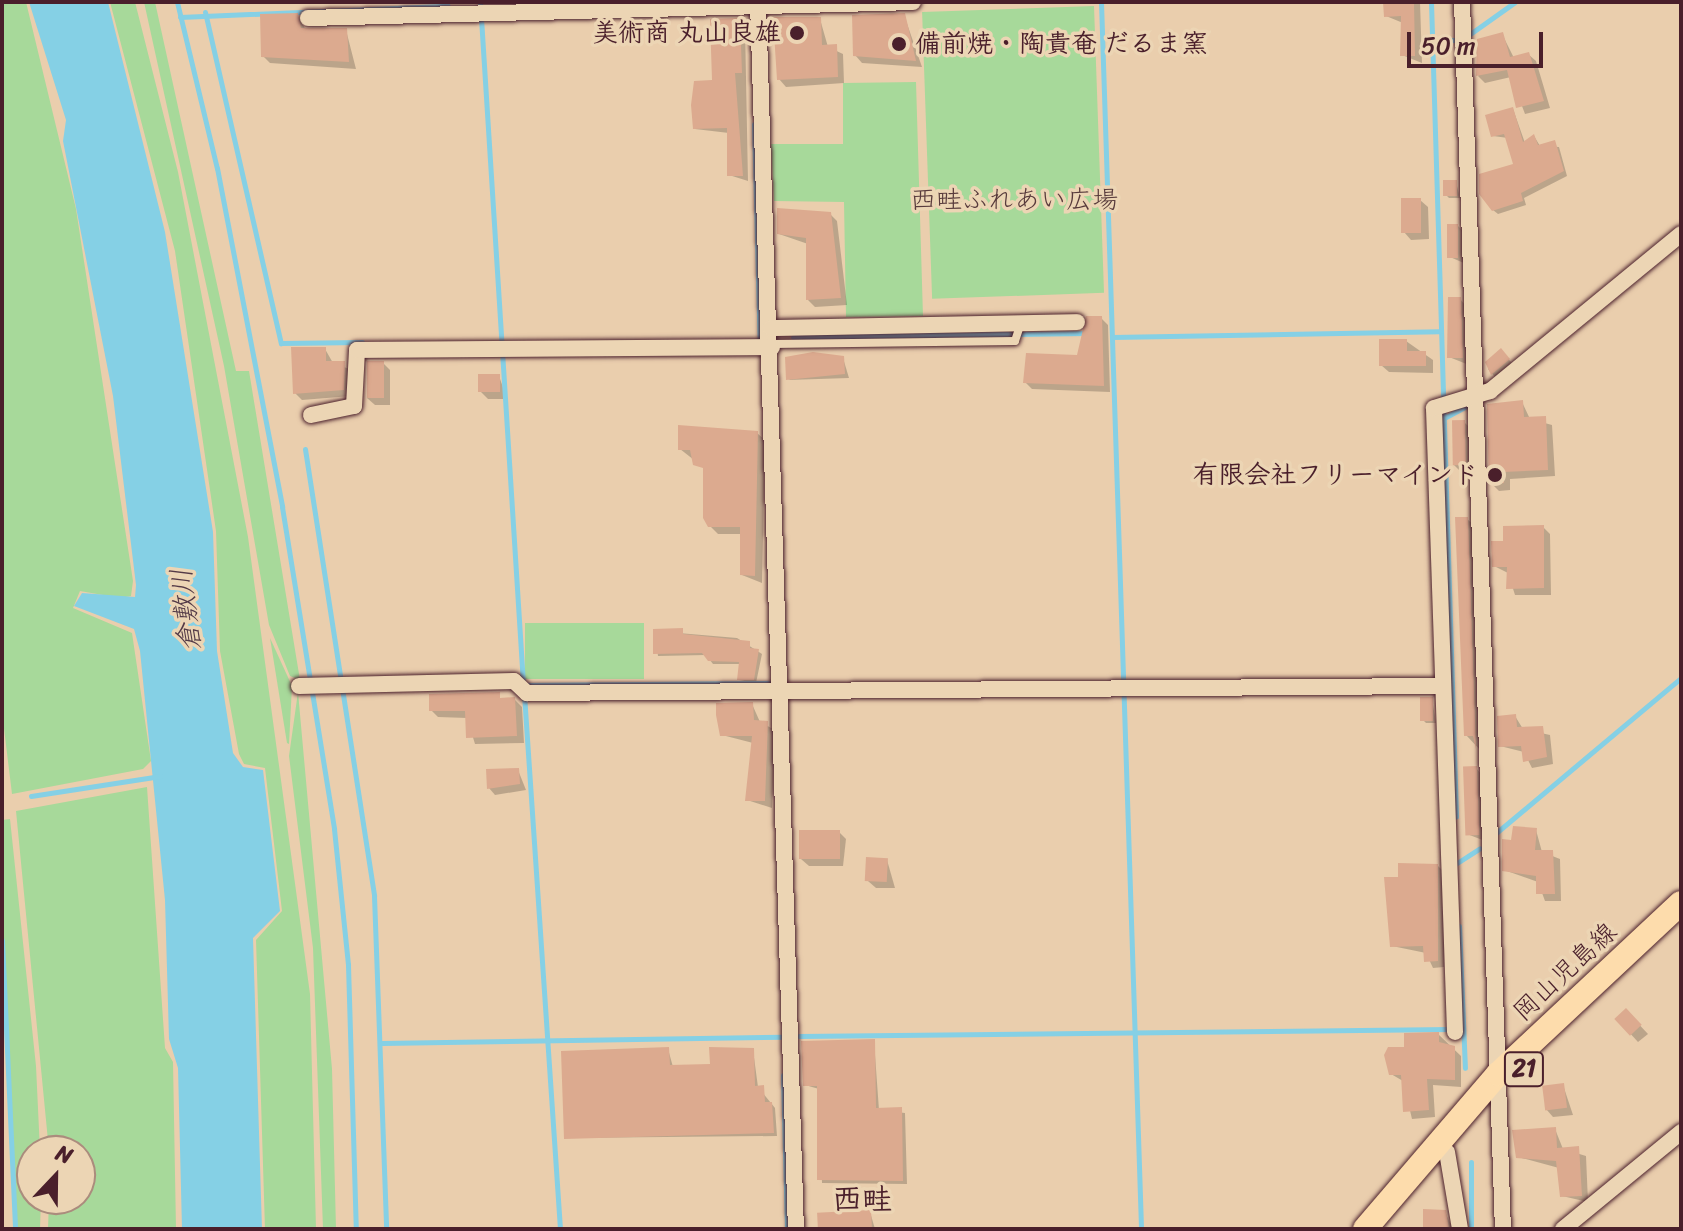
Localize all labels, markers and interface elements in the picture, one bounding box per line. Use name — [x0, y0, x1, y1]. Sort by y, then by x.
scale bar — [1411, 16, 1547, 66]
place label: 美術商 丸山良雄 — [592, 17, 781, 49]
marker: 美術商 丸山良雄 — [788, 24, 806, 42]
text: 50 m — [1421, 25, 1476, 67]
place label: 備前焼・陶貴奄 だるま窯 — [915, 28, 1208, 60]
marker: 備前焼・陶貴奄 だるま窯 — [890, 35, 908, 53]
park label: 西畦ふれあい広場 — [910, 184, 1118, 216]
place label: 有限会社フリーマインド — [1193, 459, 1479, 491]
marker: 有限会社フリーマインド — [1486, 466, 1504, 484]
water label: 倉敷川 — [164, 566, 208, 654]
street label: 岡山児島線 — [1507, 916, 1623, 1028]
road number: 21 — [1502, 1049, 1546, 1089]
text: N — [50, 1133, 79, 1175]
north arrow — [16, 1135, 96, 1215]
district label: 西畦 — [832, 1181, 892, 1217]

